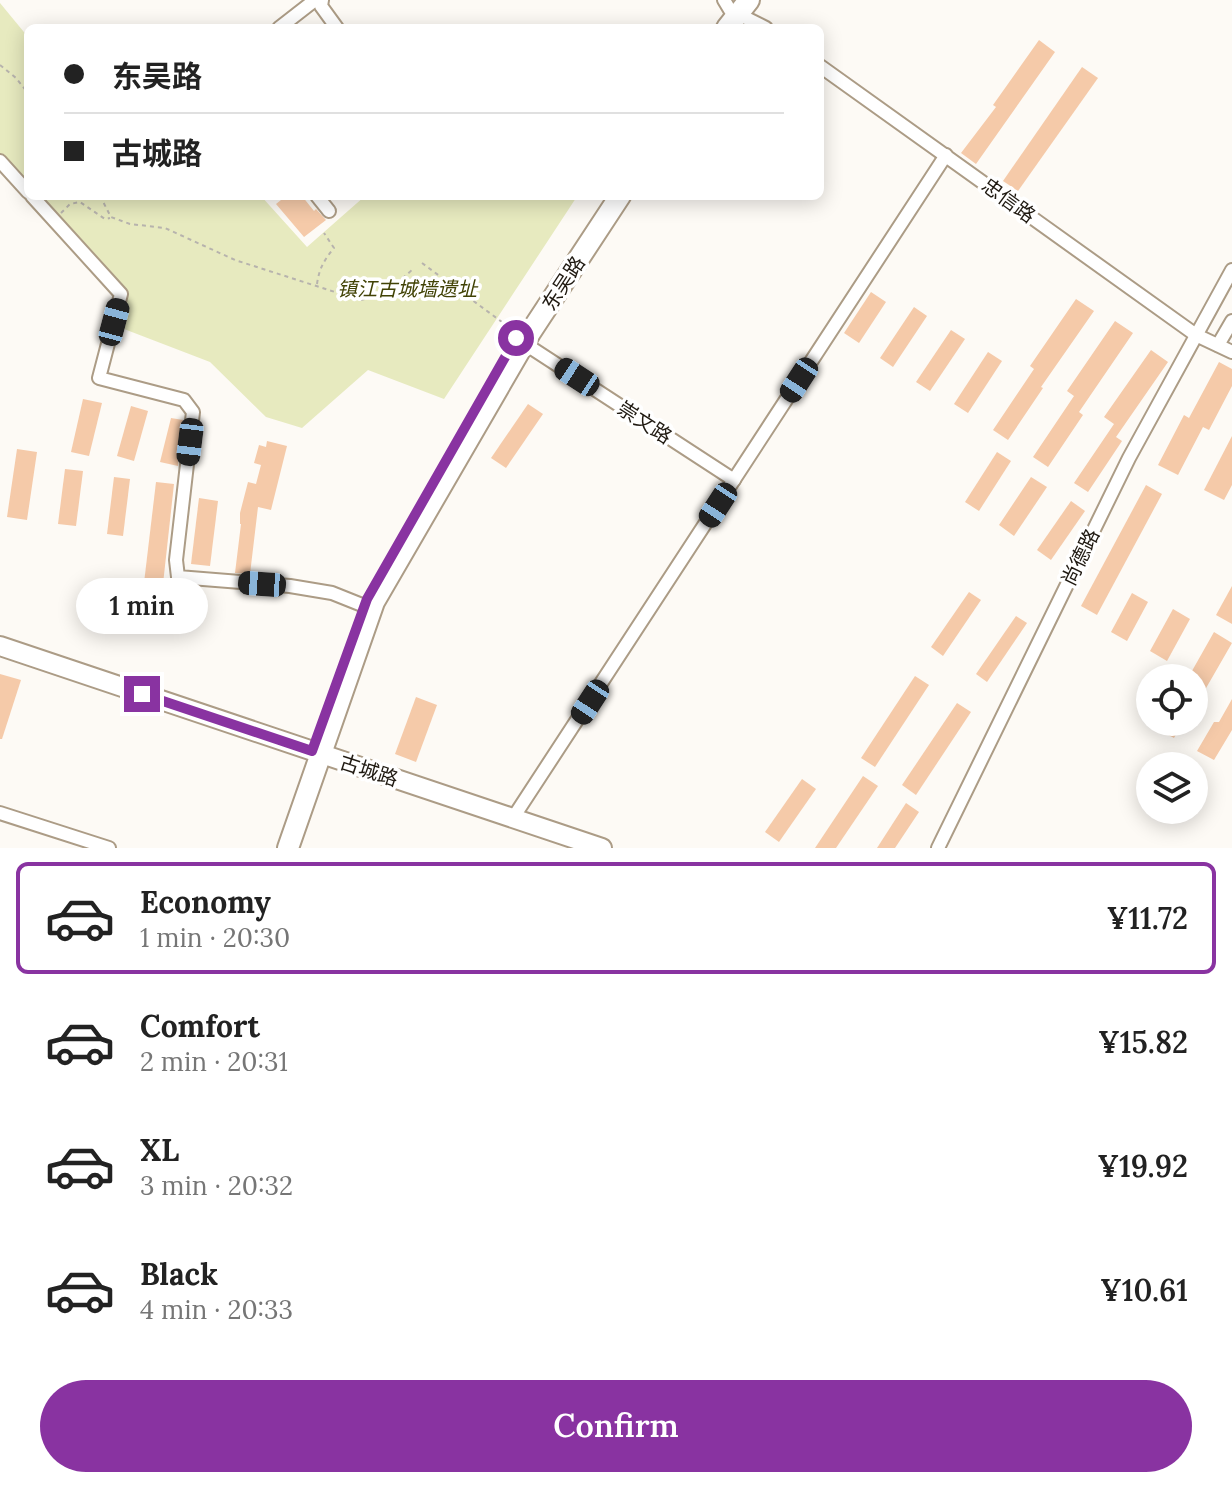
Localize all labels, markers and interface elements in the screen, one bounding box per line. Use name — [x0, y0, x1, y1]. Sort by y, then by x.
text: 东吴路 — [112, 57, 202, 95]
text: 古城路 — [112, 134, 202, 172]
street label: 忠信路 — [977, 172, 1041, 228]
street label: 东吴路 — [536, 251, 590, 315]
park label: 镇江古城墙遗址 — [337, 276, 479, 301]
car — [96, 296, 132, 348]
route start — [498, 320, 534, 356]
car — [776, 353, 822, 407]
car — [550, 354, 604, 400]
street label: 崇文路 — [613, 395, 677, 449]
car — [175, 417, 205, 467]
car — [695, 478, 741, 532]
street label: 尚德路 — [1056, 525, 1104, 589]
car — [237, 570, 287, 598]
callout: 1 min — [76, 578, 208, 634]
text: 1 min — [109, 589, 175, 622]
map controls — [1136, 664, 1208, 824]
button: locate — [1136, 664, 1208, 736]
car — [567, 675, 613, 729]
route end — [124, 676, 160, 712]
street label: 古城路 — [337, 749, 401, 791]
button: layers — [1136, 752, 1208, 824]
icon: car — [44, 882, 116, 954]
text: Economy — [140, 883, 271, 921]
text: ¥11.72 — [1107, 899, 1188, 937]
text: 1 min · 20:30 — [140, 921, 290, 954]
icon: car — [44, 1006, 116, 1078]
text: Comfort — [140, 1007, 260, 1045]
text: ¥15.82 — [1098, 1023, 1188, 1061]
text: 2 min · 20:31 — [140, 1045, 288, 1078]
icon: car — [44, 1130, 116, 1202]
text: XL — [140, 1131, 179, 1169]
text: ¥19.92 — [1097, 1147, 1188, 1185]
text: 3 min · 20:32 — [140, 1169, 293, 1202]
icon: car — [44, 1254, 116, 1326]
text: Black — [140, 1255, 218, 1293]
text: ¥10.61 — [1100, 1271, 1188, 1309]
text: 4 min · 20:33 — [140, 1293, 293, 1326]
button: Confirm — [40, 1380, 1192, 1472]

